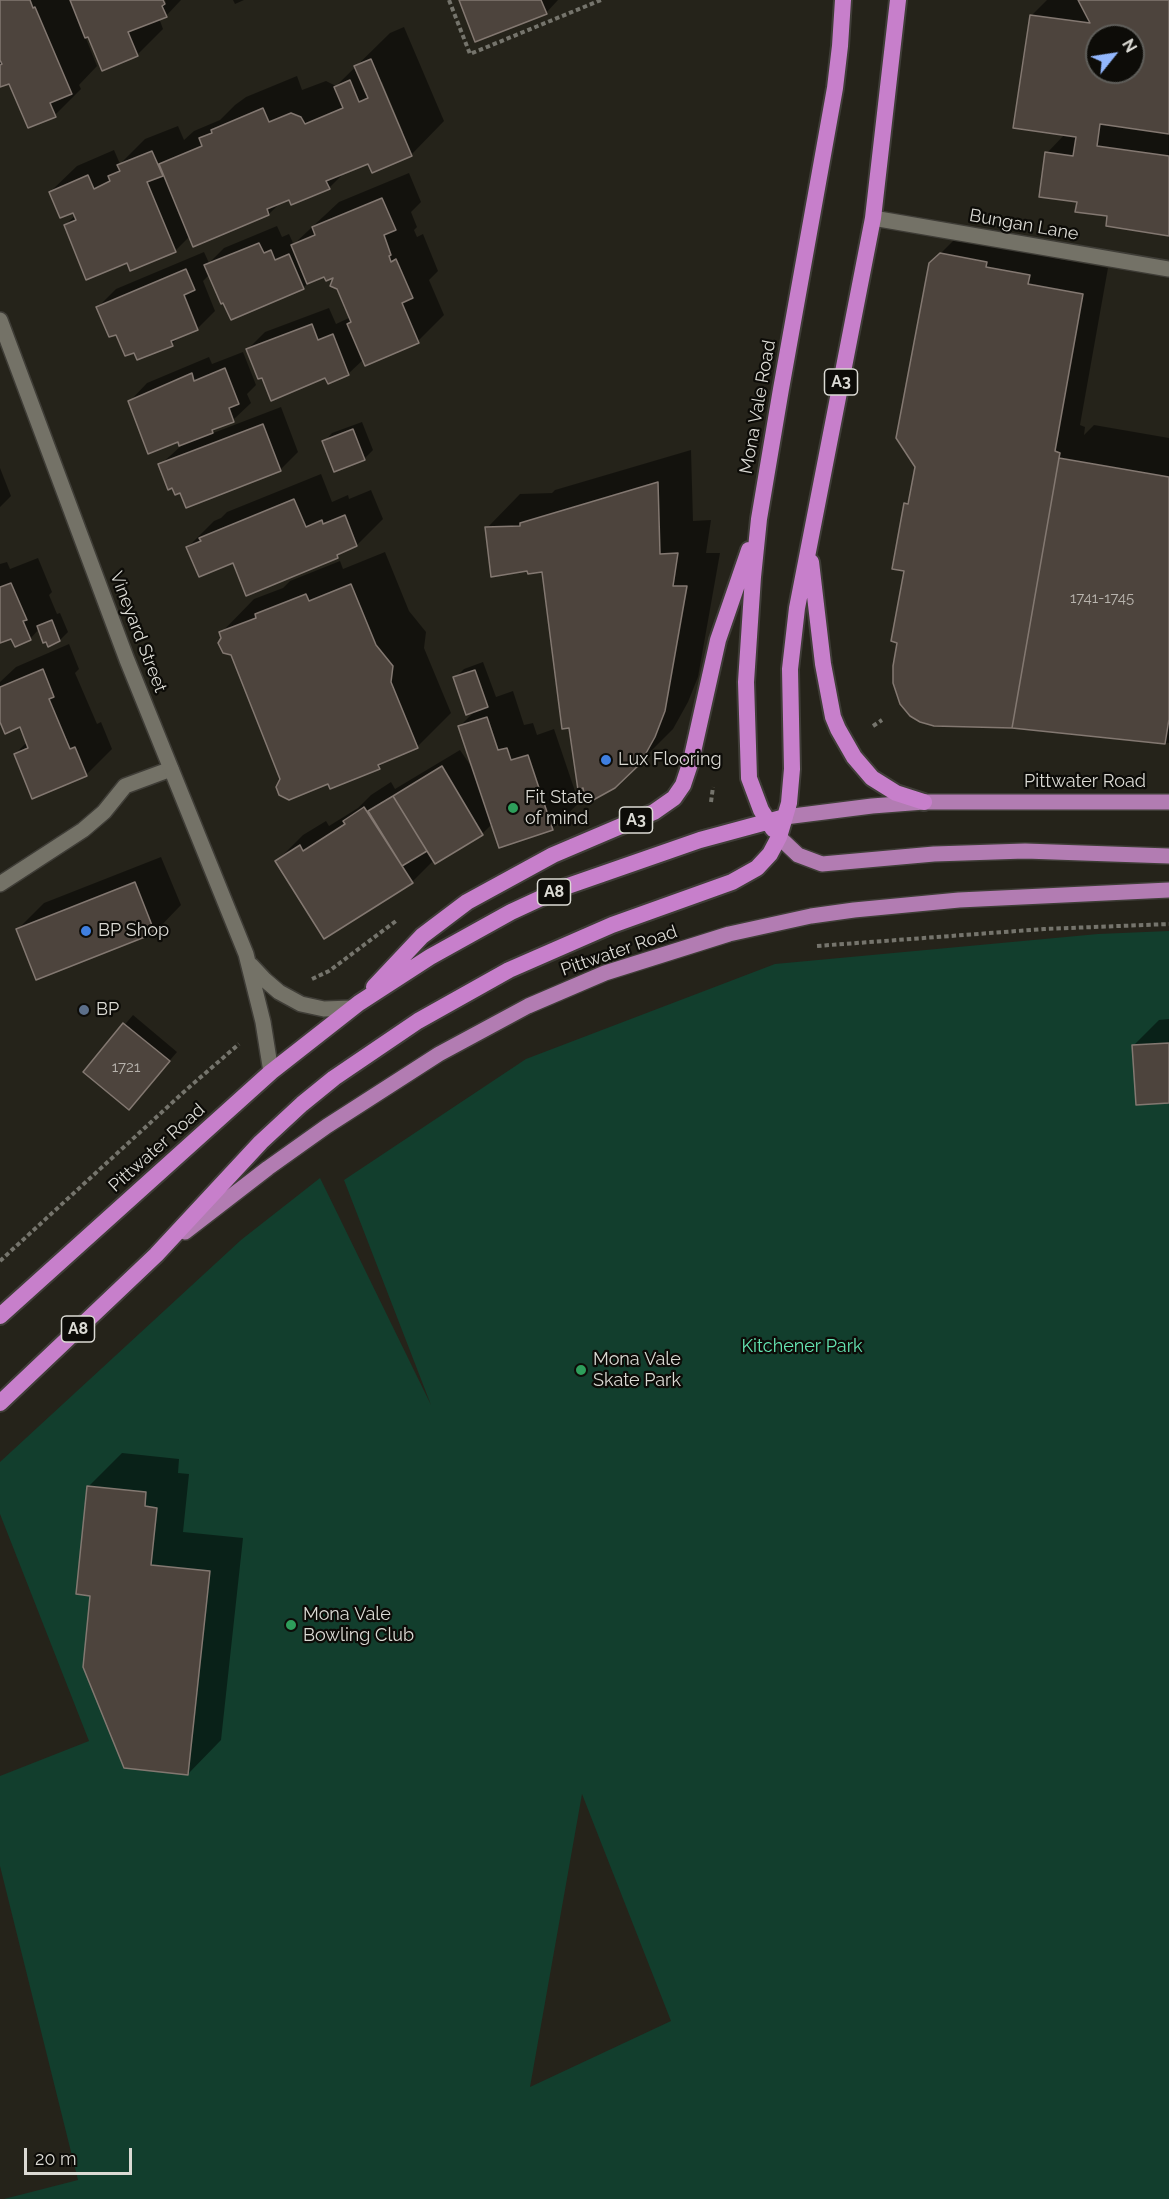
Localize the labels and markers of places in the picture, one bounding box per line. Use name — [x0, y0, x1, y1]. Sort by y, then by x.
place label: Lux Flooring — [618, 749, 722, 771]
marker: Lux Flooring — [599, 753, 613, 767]
place label: Fit State of mind — [525, 787, 593, 830]
marker: Fit State of mind — [506, 801, 520, 815]
place label: BP Shop — [98, 920, 169, 942]
marker: BP Shop — [79, 924, 93, 938]
place label: BP — [96, 999, 119, 1021]
marker: BP — [77, 1003, 91, 1017]
place label: Mona Vale Skate Park — [593, 1349, 681, 1392]
marker: Mona Vale Skate Park — [574, 1363, 588, 1377]
place label: Mona Vale Bowling Club — [303, 1604, 414, 1646]
marker: Mona Vale Bowling Club — [284, 1618, 298, 1632]

